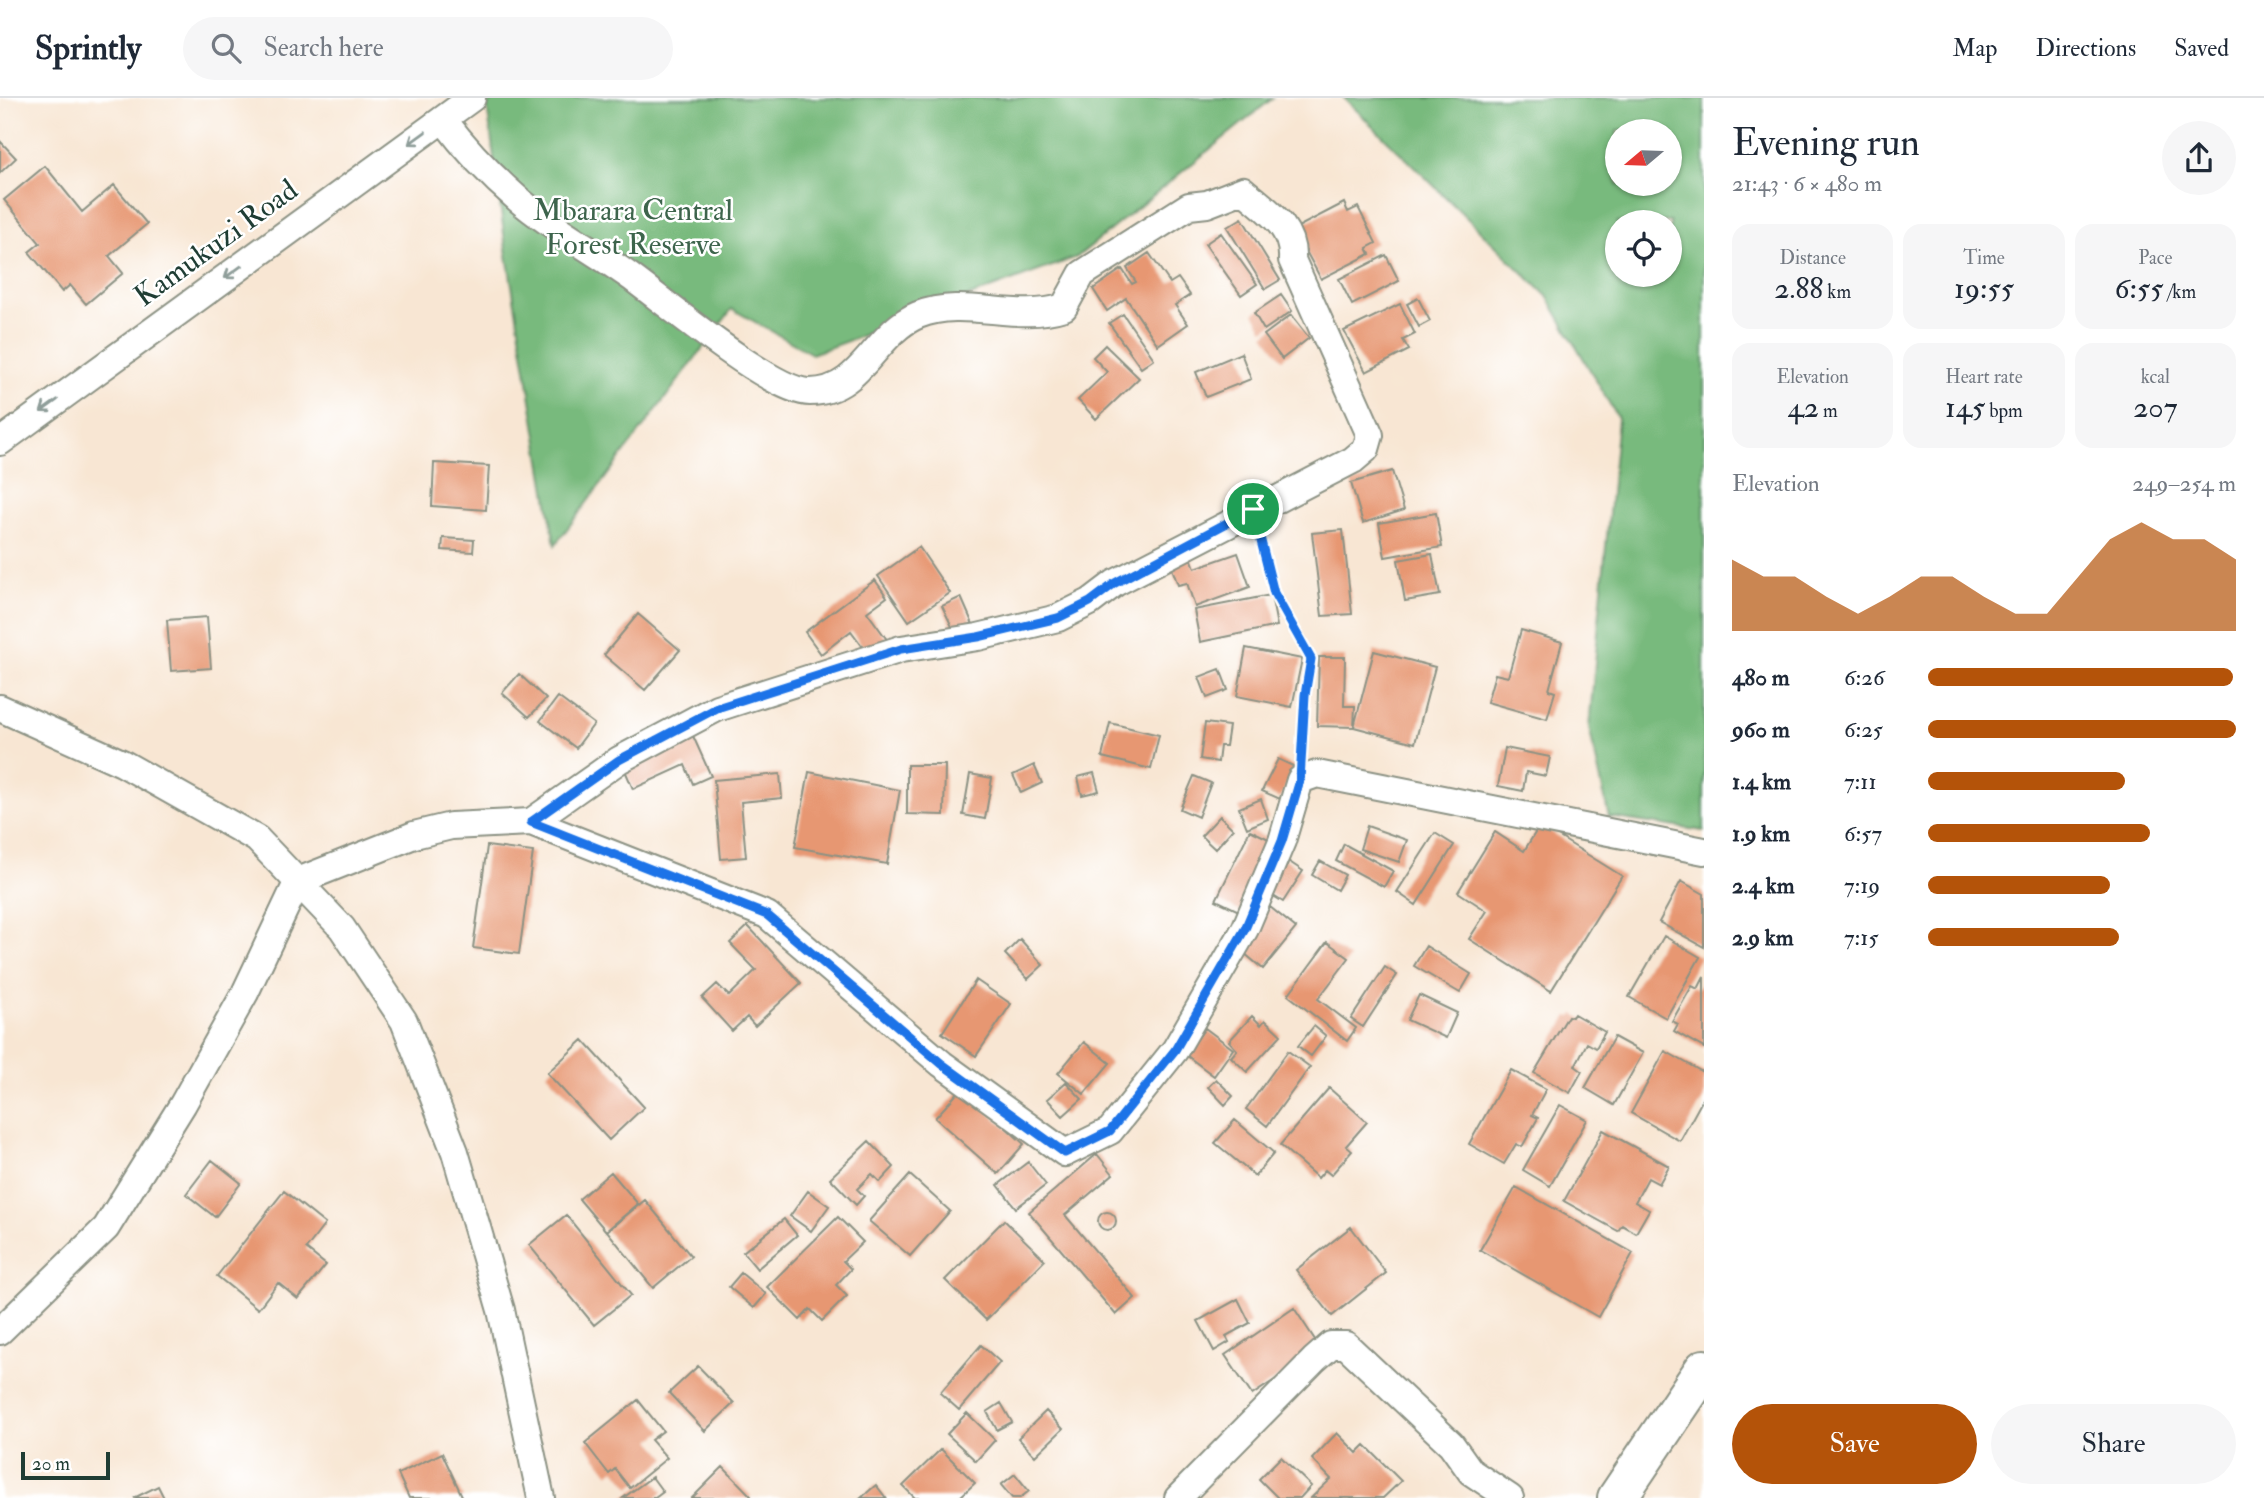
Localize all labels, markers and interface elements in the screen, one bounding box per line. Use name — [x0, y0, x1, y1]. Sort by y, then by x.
search box — [183, 17, 673, 80]
text: Sprintly — [35, 28, 141, 69]
icon: search — [207, 29, 245, 67]
text: Search here — [263, 32, 384, 64]
text: Map — [1952, 33, 1997, 64]
text: Directions — [2035, 33, 2136, 64]
text: Saved — [2174, 33, 2229, 64]
north arrow — [1605, 119, 1682, 196]
map controls — [1605, 119, 1682, 287]
text: Evening run — [1732, 119, 1920, 167]
button: share — [2162, 121, 2236, 195]
one-way arrow — [408, 131, 427, 145]
text: 21:43 · 6 × 480 m — [1732, 169, 1882, 198]
street label: Kamukuzi Road — [127, 171, 305, 315]
park label: Mbarara Central Forest Reserve — [533, 192, 733, 263]
button: locate — [1605, 210, 1682, 287]
text: Distance — [1779, 246, 1846, 270]
text: Time — [1963, 246, 2005, 270]
text: Pace — [2138, 246, 2172, 270]
one-way arrow — [224, 265, 243, 279]
text: 2.88 — [1774, 270, 1823, 307]
text: 19:55 — [1954, 270, 2014, 307]
text: 6:55 — [2115, 270, 2163, 307]
text: km — [1823, 280, 1851, 304]
text: /km — [2163, 280, 2196, 304]
text: Elevation — [1776, 365, 1849, 389]
text: Heart rate — [1945, 365, 2023, 389]
text: kcal — [2141, 365, 2170, 389]
text: 42 — [1788, 389, 1819, 426]
text: 145 — [1945, 389, 1985, 426]
text: 207 — [2133, 389, 2178, 426]
one-way arrow — [40, 398, 59, 413]
text: m — [1819, 399, 1838, 423]
text: bpm — [1985, 399, 2023, 423]
text: Elevation — [1732, 469, 1820, 498]
text: 249–254 m — [2132, 469, 2236, 498]
pin — [1223, 479, 1283, 539]
icon: arrive — [1234, 490, 1272, 528]
text: 480 m — [1732, 663, 1790, 692]
text: 6:26 — [1844, 663, 1885, 692]
text: 960 m — [1732, 715, 1790, 744]
text: 6:25 — [1844, 715, 1883, 744]
text: 1.4 km — [1732, 767, 1791, 796]
text: 7:11 — [1844, 767, 1877, 796]
text: 1.9 km — [1732, 819, 1790, 848]
text: 6:57 — [1844, 819, 1882, 848]
text: 2.4 km — [1732, 871, 1795, 900]
text: 7:19 — [1844, 871, 1880, 900]
text: 2.9 km — [1732, 923, 1794, 952]
text: 7:15 — [1844, 923, 1879, 952]
button: Save — [1732, 1404, 1977, 1484]
button: Share — [1991, 1404, 2236, 1484]
scale bar — [21, 1449, 110, 1481]
text: 20 m — [32, 1452, 70, 1476]

